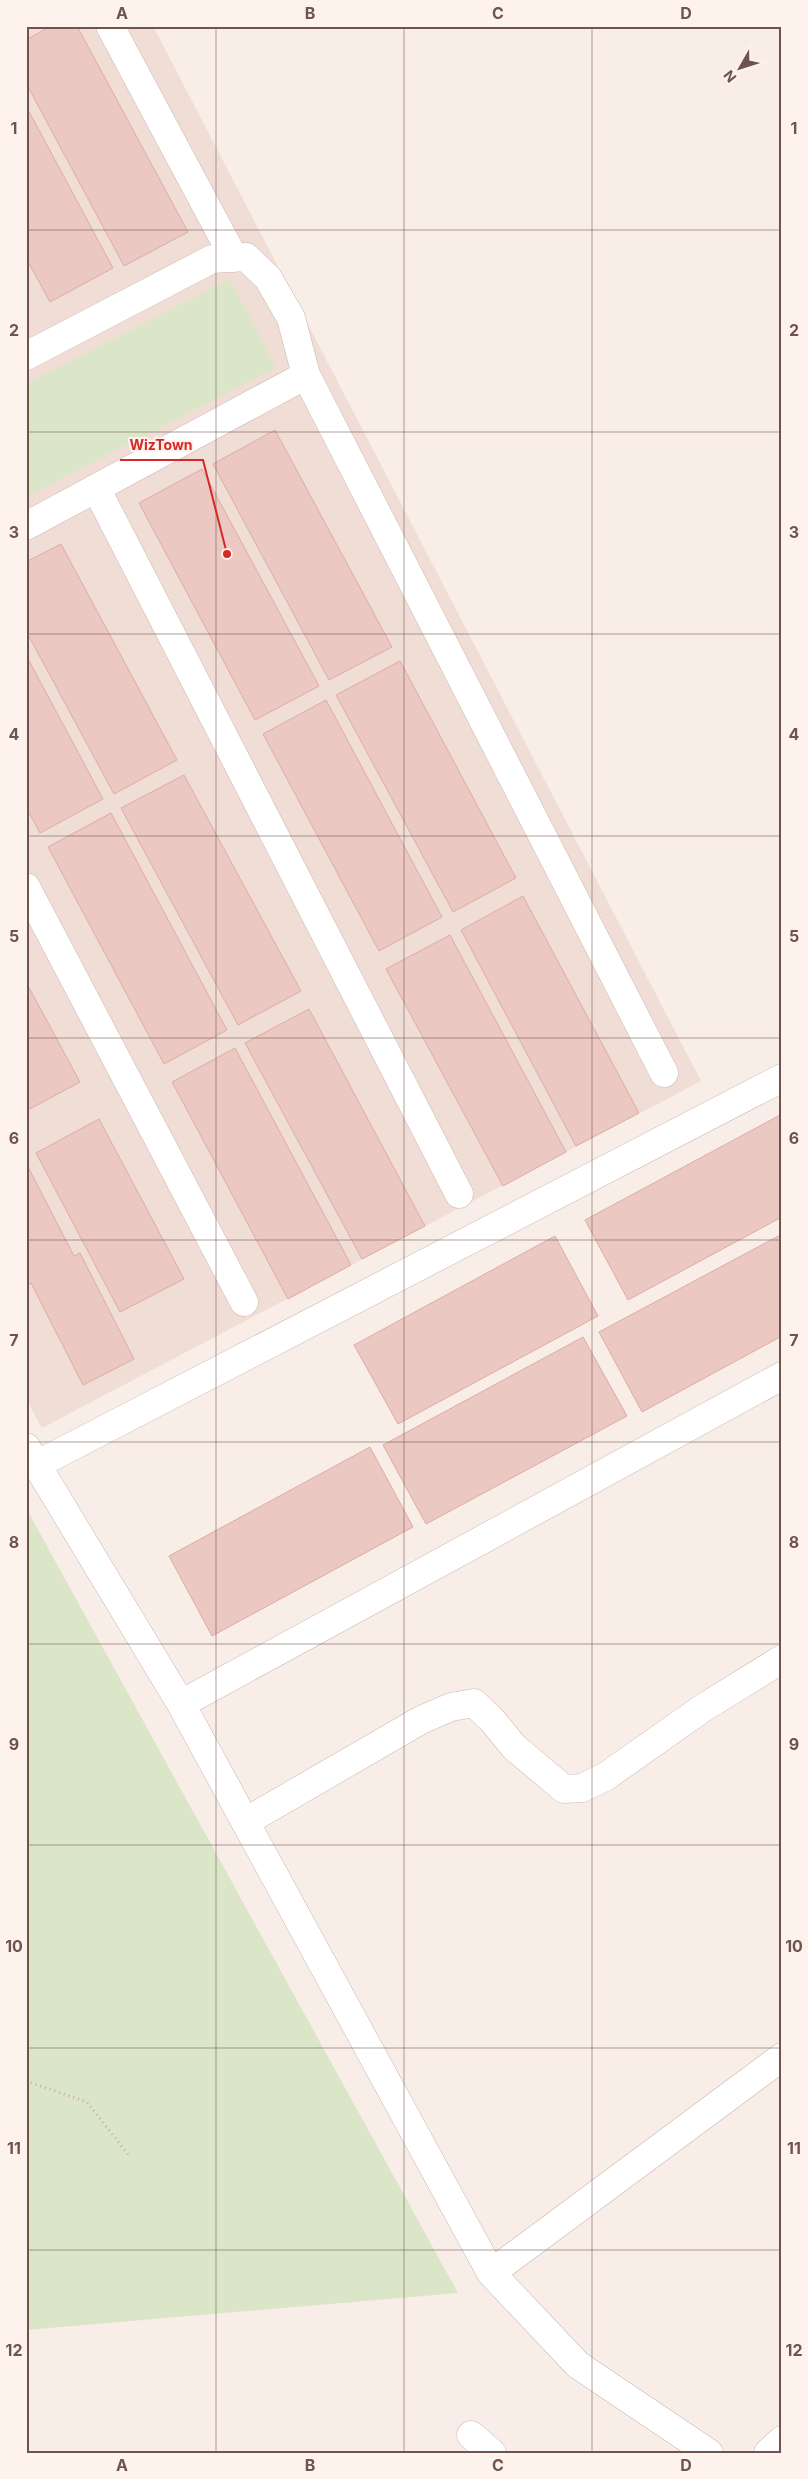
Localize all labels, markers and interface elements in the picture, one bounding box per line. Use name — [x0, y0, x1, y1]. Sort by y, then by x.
text: A — [116, 3, 128, 23]
text: B — [305, 3, 315, 23]
text: C — [492, 3, 504, 23]
text: D — [680, 3, 692, 23]
north arrow — [716, 42, 766, 92]
text: N — [720, 67, 739, 86]
text: 1 — [11, 118, 17, 138]
text: 1 — [791, 118, 797, 138]
text: 2 — [9, 320, 19, 340]
text: 2 — [789, 320, 799, 340]
callout: WizTown — [120, 431, 203, 460]
text: WizTown — [129, 436, 193, 453]
text: 3 — [9, 522, 19, 542]
text: 3 — [789, 522, 799, 542]
text: 4 — [9, 724, 20, 744]
text: 4 — [789, 724, 800, 744]
text: 5 — [9, 926, 19, 946]
text: 5 — [789, 926, 799, 946]
text: 6 — [9, 1128, 19, 1148]
text: 6 — [789, 1128, 799, 1148]
text: 7 — [9, 1330, 19, 1350]
text: 7 — [789, 1330, 799, 1350]
text: 8 — [9, 1532, 19, 1552]
text: 8 — [789, 1532, 799, 1552]
text: 9 — [9, 1734, 19, 1754]
text: 9 — [789, 1734, 799, 1754]
text: 10 — [5, 1936, 23, 1956]
text: 10 — [785, 1936, 803, 1956]
text: 11 — [7, 2138, 21, 2158]
text: 11 — [787, 2138, 801, 2158]
text: 12 — [6, 2340, 22, 2360]
text: 12 — [786, 2340, 802, 2360]
text: A — [116, 2455, 128, 2475]
text: B — [305, 2455, 315, 2475]
text: C — [492, 2455, 504, 2475]
text: D — [680, 2455, 692, 2475]

